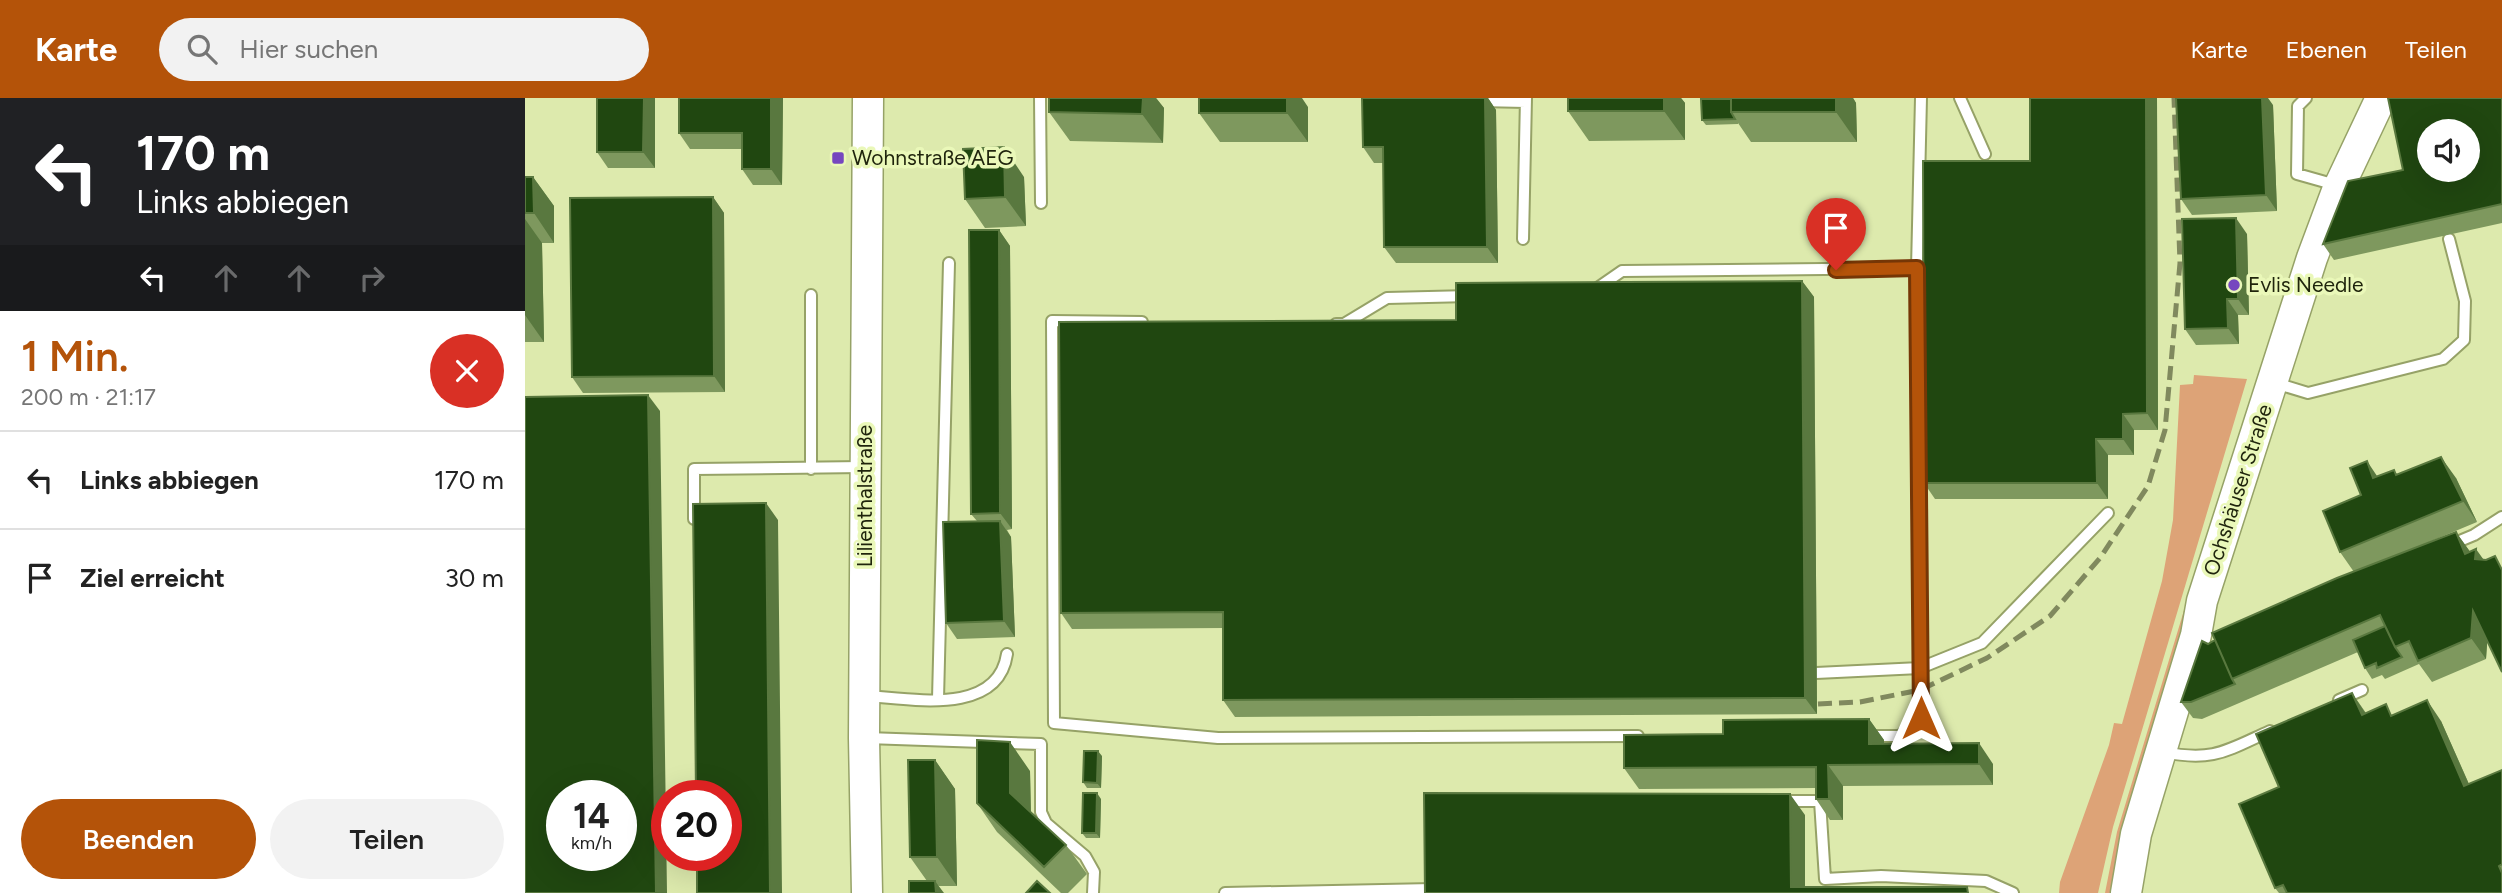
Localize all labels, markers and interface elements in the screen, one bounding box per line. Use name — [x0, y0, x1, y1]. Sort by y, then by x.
search box — [159, 18, 649, 81]
text: Karte — [35, 30, 117, 69]
icon: search — [183, 30, 221, 68]
text: Hier suchen — [239, 33, 378, 65]
text: Karte — [2191, 35, 2248, 64]
text: Ebenen — [2286, 35, 2367, 64]
text: Teilen — [2405, 35, 2467, 64]
map controls — [2417, 119, 2480, 182]
button: sound — [2417, 119, 2480, 182]
text: 170 m — [136, 123, 270, 182]
icon: left — [21, 126, 112, 217]
place label: Wohnstraße AEG — [852, 145, 1014, 170]
marker: Wohnstraße AEG — [830, 150, 846, 166]
text: Links abbiegen — [136, 183, 349, 221]
pin — [1806, 198, 1866, 270]
icon: arrive — [1817, 209, 1855, 247]
icon: left — [134, 259, 172, 297]
icon: ahead — [207, 259, 245, 297]
icon: ahead — [280, 259, 318, 297]
icon: right — [353, 259, 391, 297]
place label: Evlis Needle — [2248, 272, 2363, 297]
marker: Evlis Needle — [2226, 277, 2242, 293]
text: 1 Min. — [21, 331, 128, 382]
button: close — [430, 334, 504, 408]
text: 200 m · 21:17 — [21, 383, 156, 411]
street label: Ochshäuser Straße — [2198, 401, 2277, 579]
street label: Lilienthalstraße — [852, 425, 877, 567]
icon: left — [21, 461, 59, 499]
text: Links abbiegen — [80, 464, 259, 496]
text: 170 m — [434, 464, 504, 496]
icon: arrive — [21, 559, 59, 597]
text: Ziel erreicht — [80, 562, 225, 594]
text: 30 m — [445, 562, 504, 594]
position arrow — [1884, 681, 1958, 755]
speed limit sign: 20 — [651, 780, 742, 871]
text: 14 — [573, 795, 610, 837]
button: Beenden — [21, 799, 256, 879]
button: Teilen — [270, 799, 504, 879]
text: km/h — [571, 832, 612, 854]

